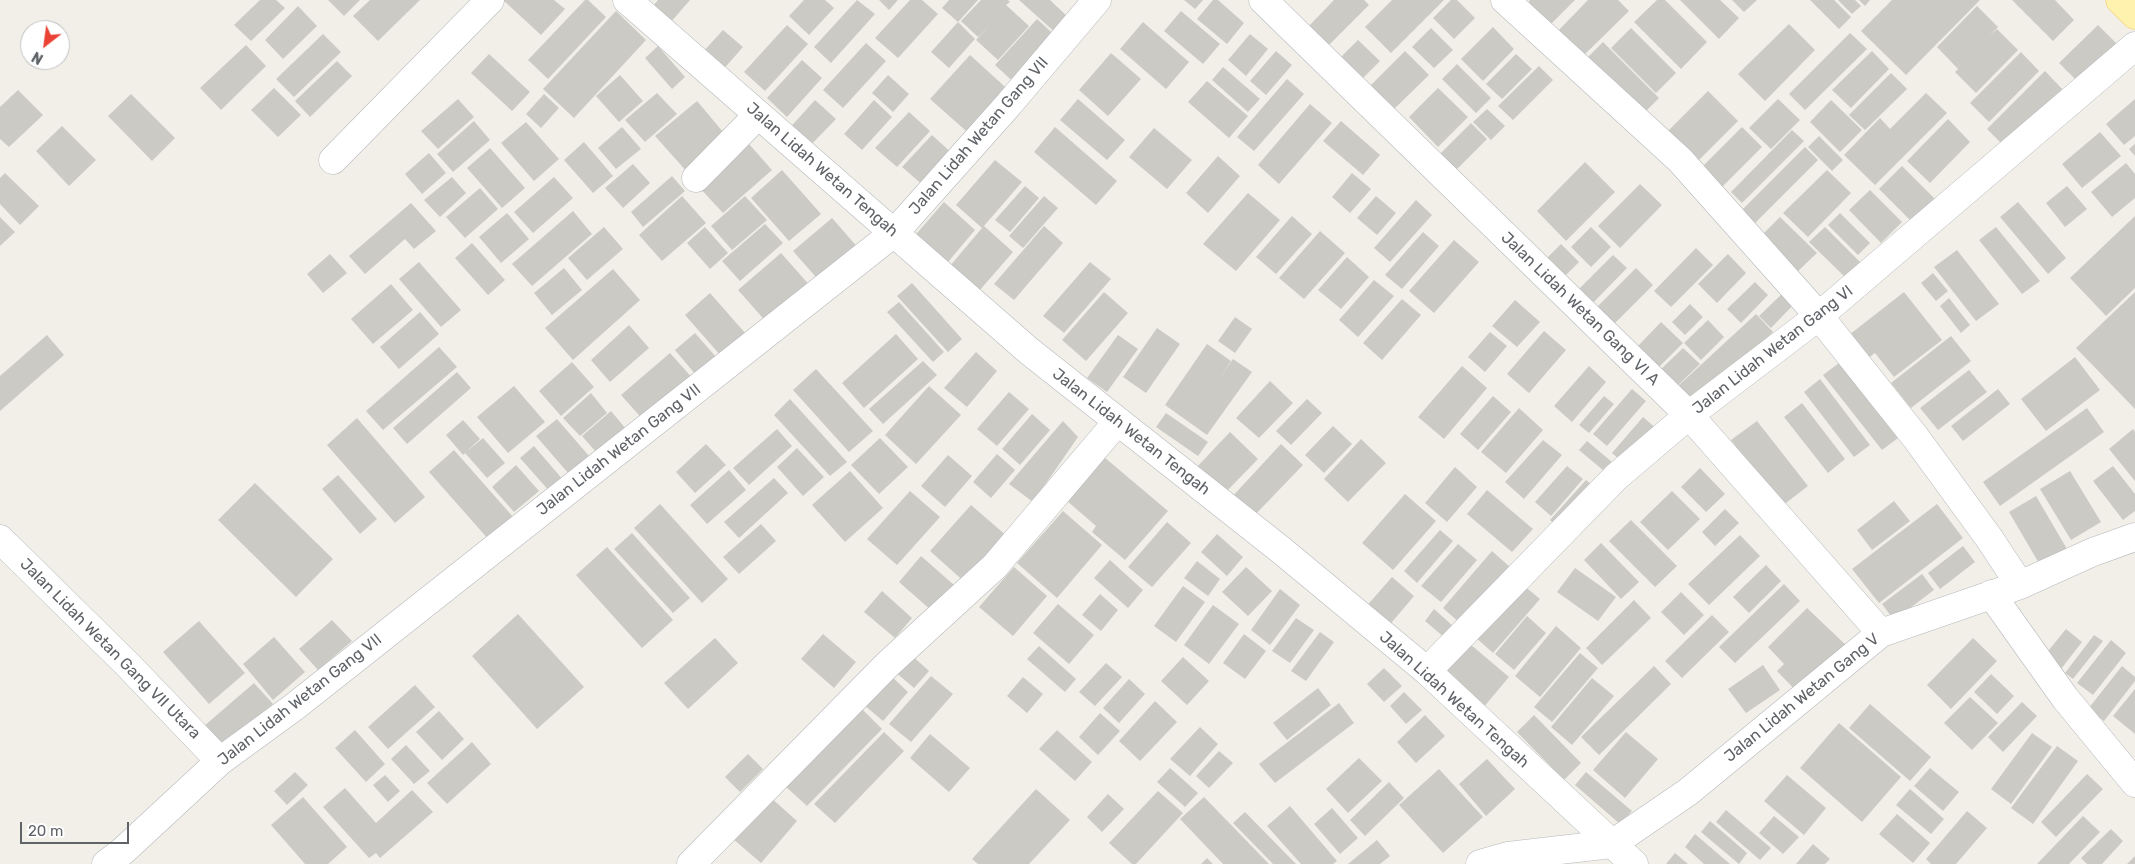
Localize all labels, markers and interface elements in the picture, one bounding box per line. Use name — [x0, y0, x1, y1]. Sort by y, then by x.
north arrow — [20, 20, 70, 70]
text: N — [29, 48, 46, 67]
street label: Jalan Lidah Wetan Gang VII — [905, 53, 1053, 219]
street label: Jalan Lidah Wetan Tengah — [742, 99, 902, 241]
street label: Jalan Lidah Wetan Gang VI A — [1497, 228, 1663, 390]
street label: Jalan Lidah Wetan Gang VI — [1689, 281, 1857, 419]
street label: Jalan Lidah Wetan Tengah — [1048, 364, 1214, 500]
street label: Jalan Lidah Wetan Gang VII — [533, 380, 705, 520]
street label: Jalan Lidah Wetan Gang VII Utara — [16, 555, 204, 743]
street label: Jalan Lidah Wetan Tengah — [1375, 628, 1533, 772]
street label: Jalan Lidah Wetan Gang VII — [214, 630, 386, 770]
street label: Jalan Lidah Wetan Gang V — [1721, 630, 1883, 766]
scale bar — [22, 812, 131, 844]
text: 20 m — [28, 822, 63, 840]

